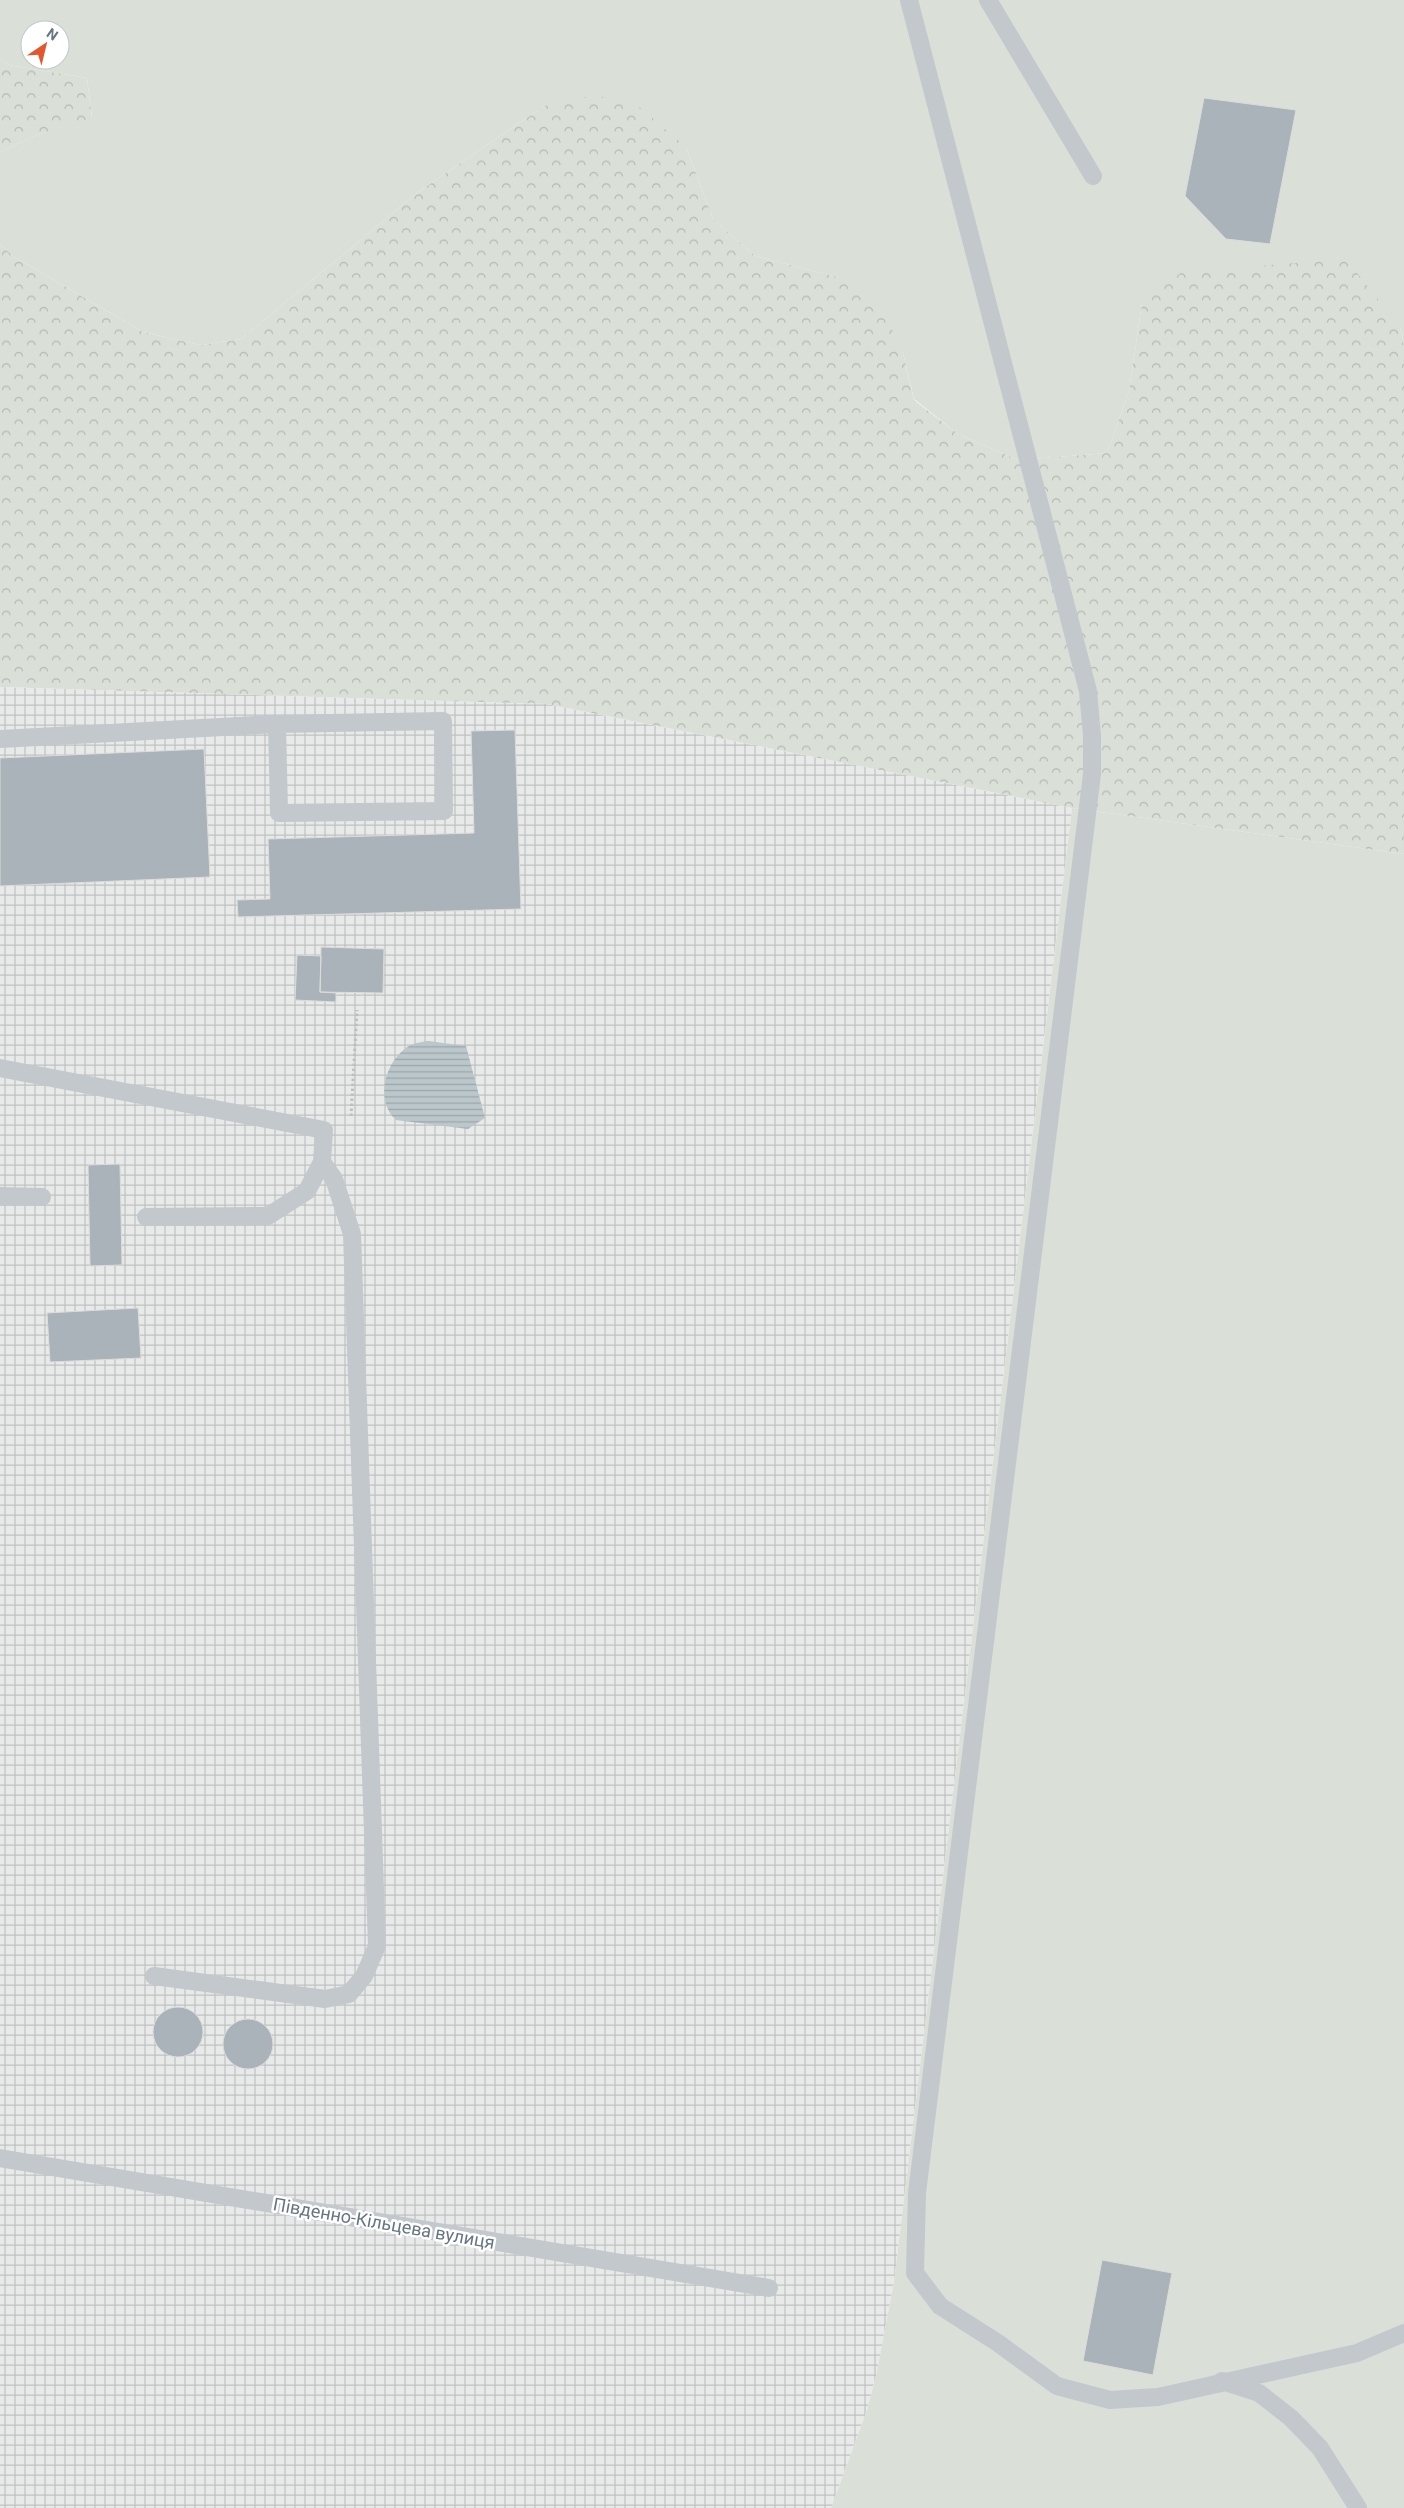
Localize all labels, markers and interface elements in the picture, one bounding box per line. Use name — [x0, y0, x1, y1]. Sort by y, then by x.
north arrow — [20, 20, 70, 70]
text: N — [44, 25, 61, 44]
street label: Південно-Кільцева вулиця — [272, 2193, 496, 2253]

